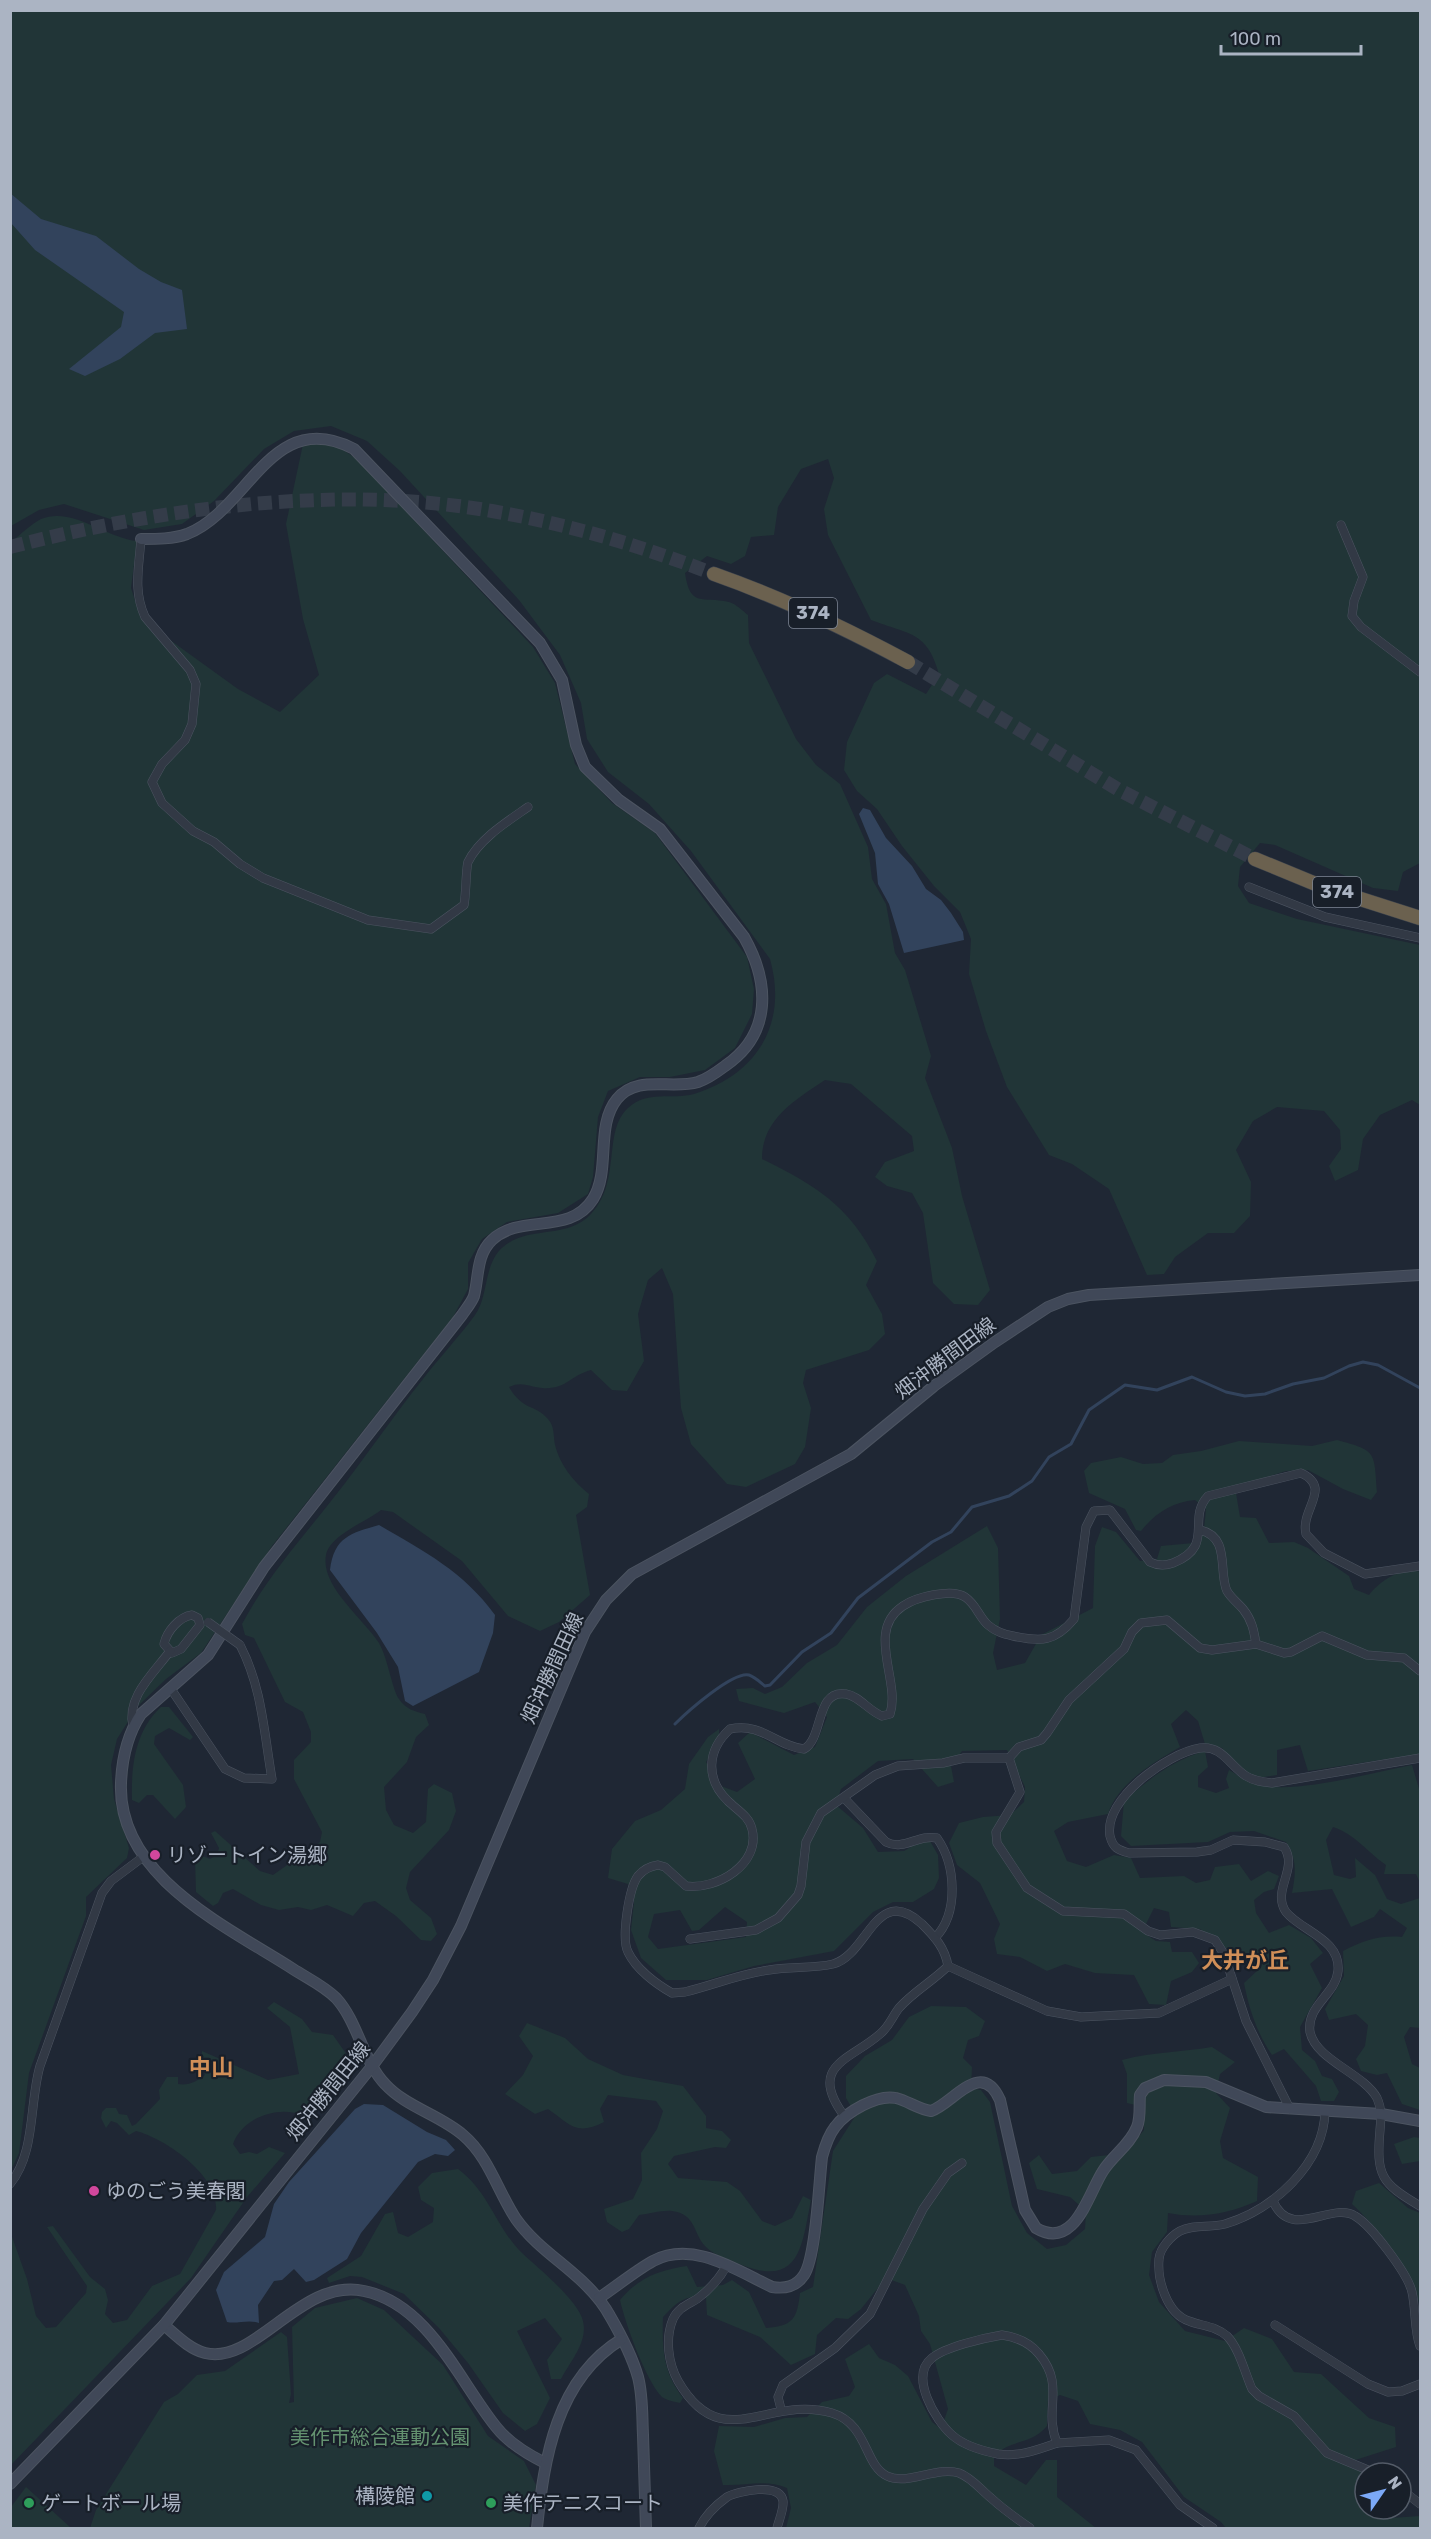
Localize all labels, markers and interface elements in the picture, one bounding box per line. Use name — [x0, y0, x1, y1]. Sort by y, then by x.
scale bar — [1221, 18, 1360, 56]
text: 100 m — [1230, 28, 1281, 50]
road number: 374 — [789, 598, 837, 628]
road number: 374 — [1313, 877, 1361, 907]
street label: 畑沖勝間田線 — [890, 1312, 1000, 1404]
street label: 畑沖勝間田線 — [516, 1609, 588, 1727]
place label: リゾートイン湯郷 — [167, 1843, 327, 1867]
marker: リゾートイン湯郷 — [148, 1848, 162, 1862]
district label: 大井が丘 — [1201, 1947, 1289, 1974]
street label: 畑沖勝間田線 — [281, 2037, 375, 2145]
district label: 中山 — [189, 2054, 233, 2081]
place label: ゆのごう美春閣 — [106, 2179, 246, 2203]
marker: ゆのごう美春閣 — [87, 2184, 101, 2198]
park label: 美作市総合運動公園 — [290, 2425, 470, 2449]
north arrow — [1353, 2461, 1413, 2521]
text: N — [1384, 2473, 1406, 2493]
place label: 構陵館 — [355, 2484, 415, 2508]
marker: 構陵館 — [420, 2489, 434, 2503]
place label: ゲートボール場 — [41, 2491, 181, 2515]
place label: 美作テニスコート — [503, 2491, 663, 2515]
marker: ゲートボール場 — [22, 2496, 36, 2510]
marker: 美作テニスコート — [484, 2496, 498, 2510]

